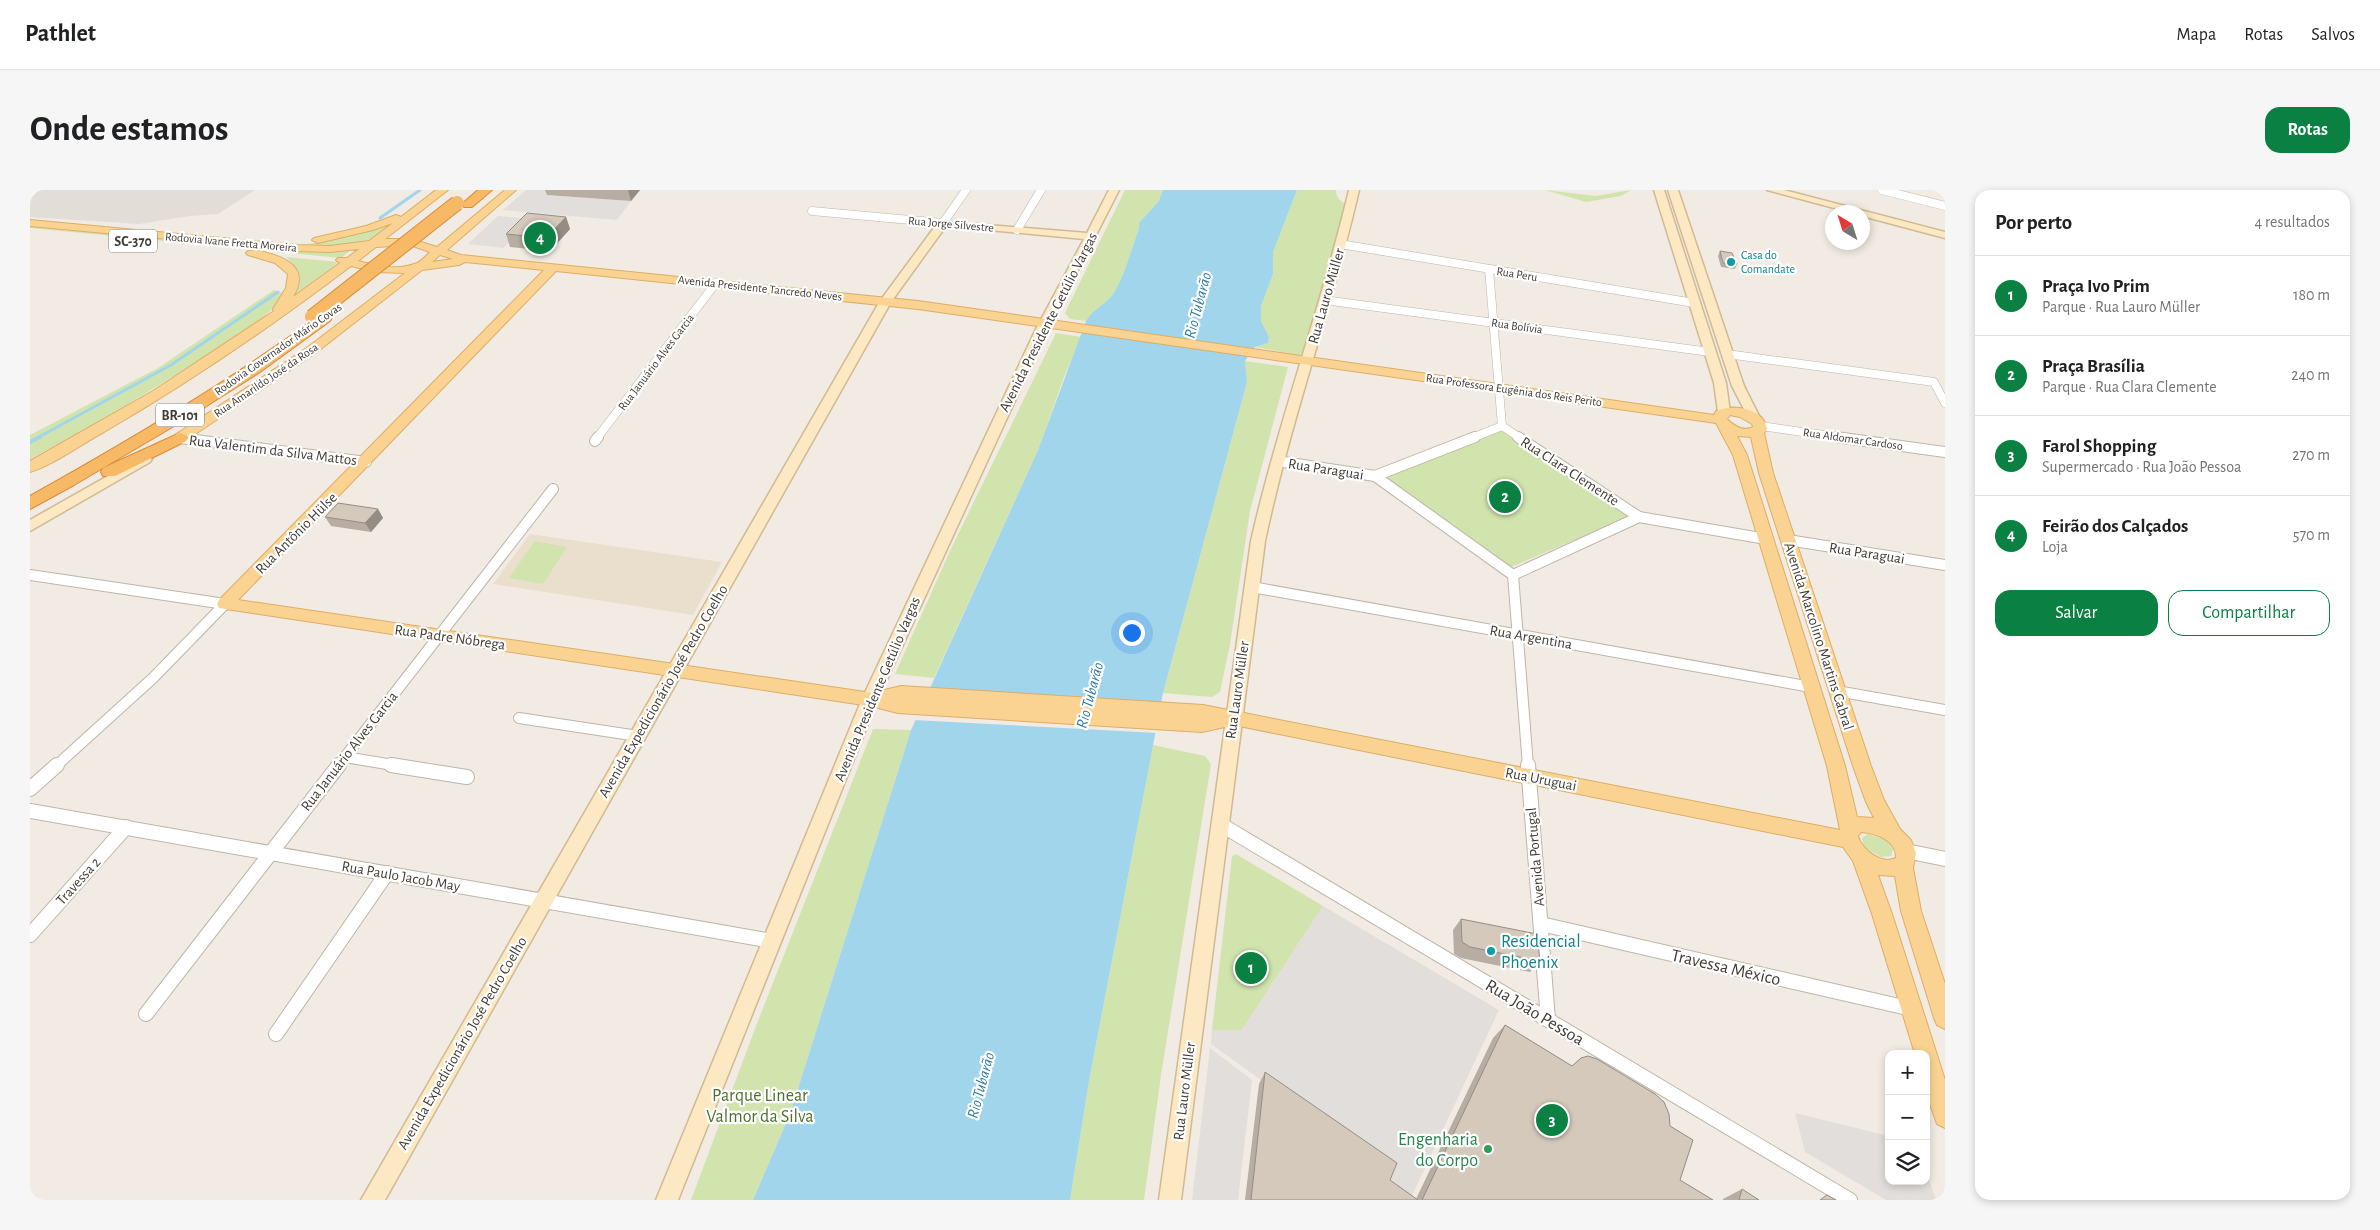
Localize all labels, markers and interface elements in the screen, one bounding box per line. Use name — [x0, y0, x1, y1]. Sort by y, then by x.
text: Pathlet — [25, 22, 96, 46]
text: Mapa — [2177, 26, 2216, 44]
text: Rotas — [2244, 26, 2283, 44]
text: Salvos — [2311, 26, 2355, 44]
button: Rotas — [2265, 107, 2350, 153]
text: Onde estamos — [30, 112, 229, 147]
north arrow — [1825, 205, 1870, 250]
text: Por perto — [1995, 212, 2072, 233]
street label: Rua Jorge Silvestre — [908, 214, 994, 234]
text: 4 resultados — [2255, 214, 2330, 230]
pin: 4 — [524, 219, 556, 257]
road number: SC-370 — [109, 230, 157, 252]
street label: Rodovia Ivane Fretta Moreira — [165, 230, 298, 254]
street label: Avenida Presidente Getúlio Vargas — [997, 230, 1100, 414]
street label: Rua Lauro Müller — [1306, 246, 1347, 346]
place label: Casa do Comandate — [1741, 249, 1795, 275]
marker: Casa do Comandate — [1725, 256, 1737, 268]
street label: Rua Peru — [1496, 265, 1538, 283]
water label: Rio Tubarão — [1181, 270, 1215, 340]
street label: Avenida Presidente Tancredo Neves — [677, 273, 843, 303]
text: Praça Ivo Prim — [2042, 277, 2150, 296]
text: 1 — [2008, 287, 2014, 303]
text: 180 m — [2293, 287, 2330, 303]
text: Parque · Rua Lauro Müller — [2042, 299, 2200, 315]
street label: Rodovia Governador Mário Covas — [212, 300, 344, 398]
street label: Rua Januário Alves Garcia — [616, 311, 696, 413]
street label: Rua Bolívia — [1491, 316, 1544, 336]
street label: Rua Amarildo José da Rosa — [212, 340, 321, 419]
text: Praça Brasília — [2042, 357, 2145, 376]
text: 2 — [2007, 367, 2015, 383]
text: 240 m — [2291, 367, 2330, 383]
street label: Rua Professora Eugênia dos Reis Perito — [1425, 372, 1603, 408]
text: Parque · Rua Clara Clemente — [2042, 379, 2217, 395]
road number: BR-101 — [156, 404, 204, 426]
street label: Rua Aldomar Cardoso — [1802, 426, 1904, 452]
street label: Rua Valentim da Silva Mattos — [188, 433, 358, 468]
street label: Rua Clara Clemente — [1518, 434, 1622, 509]
text: Farol Shopping — [2042, 437, 2156, 456]
text: 3 — [2008, 447, 2014, 463]
text: 270 m — [2292, 447, 2330, 463]
street label: Rua Paraguai — [1287, 456, 1365, 483]
text: Supermercado · Rua João Pessoa — [2042, 459, 2241, 475]
pin: 2 — [1489, 478, 1521, 516]
street label: Rua Antônio Hülse — [253, 490, 340, 577]
text: Feirão dos Calçados — [2042, 517, 2188, 536]
text: 4 — [2007, 527, 2015, 543]
text: 570 m — [2293, 527, 2330, 543]
text: Loja — [2042, 539, 2068, 555]
street label: Avenida Marcolino Martins Cabral — [1781, 540, 1856, 732]
street label: Rua Paraguai — [1828, 540, 1906, 567]
street label: Avenida Expedicionário José Pedro Coelho — [596, 582, 731, 800]
button: Salvar — [1995, 590, 2158, 636]
button: Compartilhar — [2168, 590, 2330, 636]
street label: Avenida Presidente Getúlio Vargas — [832, 595, 923, 784]
your location — [1119, 620, 1145, 646]
street label: Rua Padre Nóbrega — [393, 622, 506, 653]
street label: Rua Argentina — [1488, 623, 1573, 652]
street label: Rua Lauro Müller — [1223, 640, 1252, 740]
water label: Rio Tubarão — [1073, 660, 1107, 730]
street label: Rua Januário Alves Garcia — [298, 689, 401, 814]
street label: Rua Uruguai — [1504, 765, 1578, 794]
street label: Avenida Portugal — [1524, 807, 1547, 907]
street label: Travessa 2 — [53, 855, 104, 908]
street label: Rua Paulo Jacob May — [341, 859, 462, 894]
place label: Residencial Phoenix — [1501, 933, 1581, 972]
street label: Avenida Expedicionário José Pedro Coelho — [395, 934, 530, 1152]
marker: Residencial Phoenix — [1485, 945, 1497, 957]
street label: Travessa México — [1669, 947, 1782, 989]
pin: 1 — [1235, 949, 1267, 987]
street label: Rua João Pessoa — [1482, 976, 1587, 1049]
street label: Rua Lauro Müller — [1171, 1041, 1198, 1141]
water label: Rio Tubarão — [964, 1050, 998, 1120]
map controls — [1885, 1050, 1930, 1185]
button: + — [1885, 1050, 1930, 1095]
park label: Parque Linear Valmor da Silva — [706, 1087, 814, 1126]
button: − — [1885, 1095, 1930, 1140]
pin: 3 — [1536, 1101, 1568, 1139]
place label: Engenharia do Corpo — [1398, 1131, 1478, 1170]
button: layers — [1885, 1140, 1930, 1185]
marker: Engenharia do Corpo — [1482, 1143, 1494, 1155]

